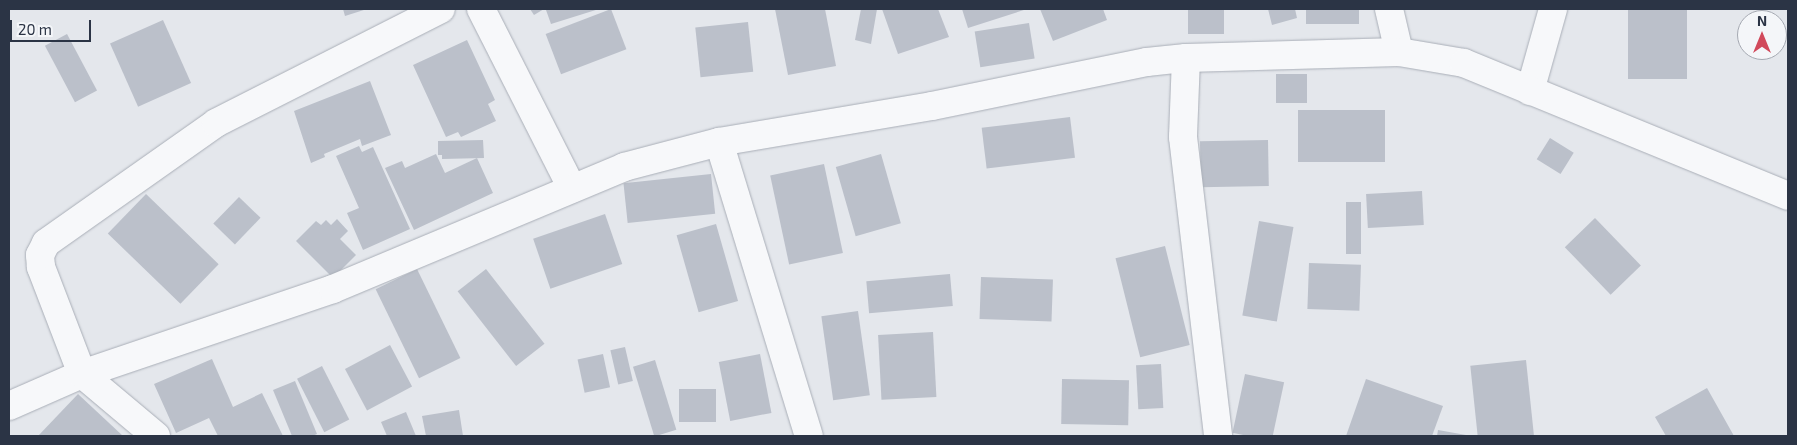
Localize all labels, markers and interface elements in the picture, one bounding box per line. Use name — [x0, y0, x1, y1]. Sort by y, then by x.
scale bar — [12, 10, 94, 42]
north arrow — [1737, 10, 1787, 60]
text: N — [1757, 12, 1767, 29]
text: 20 m — [18, 20, 52, 38]

